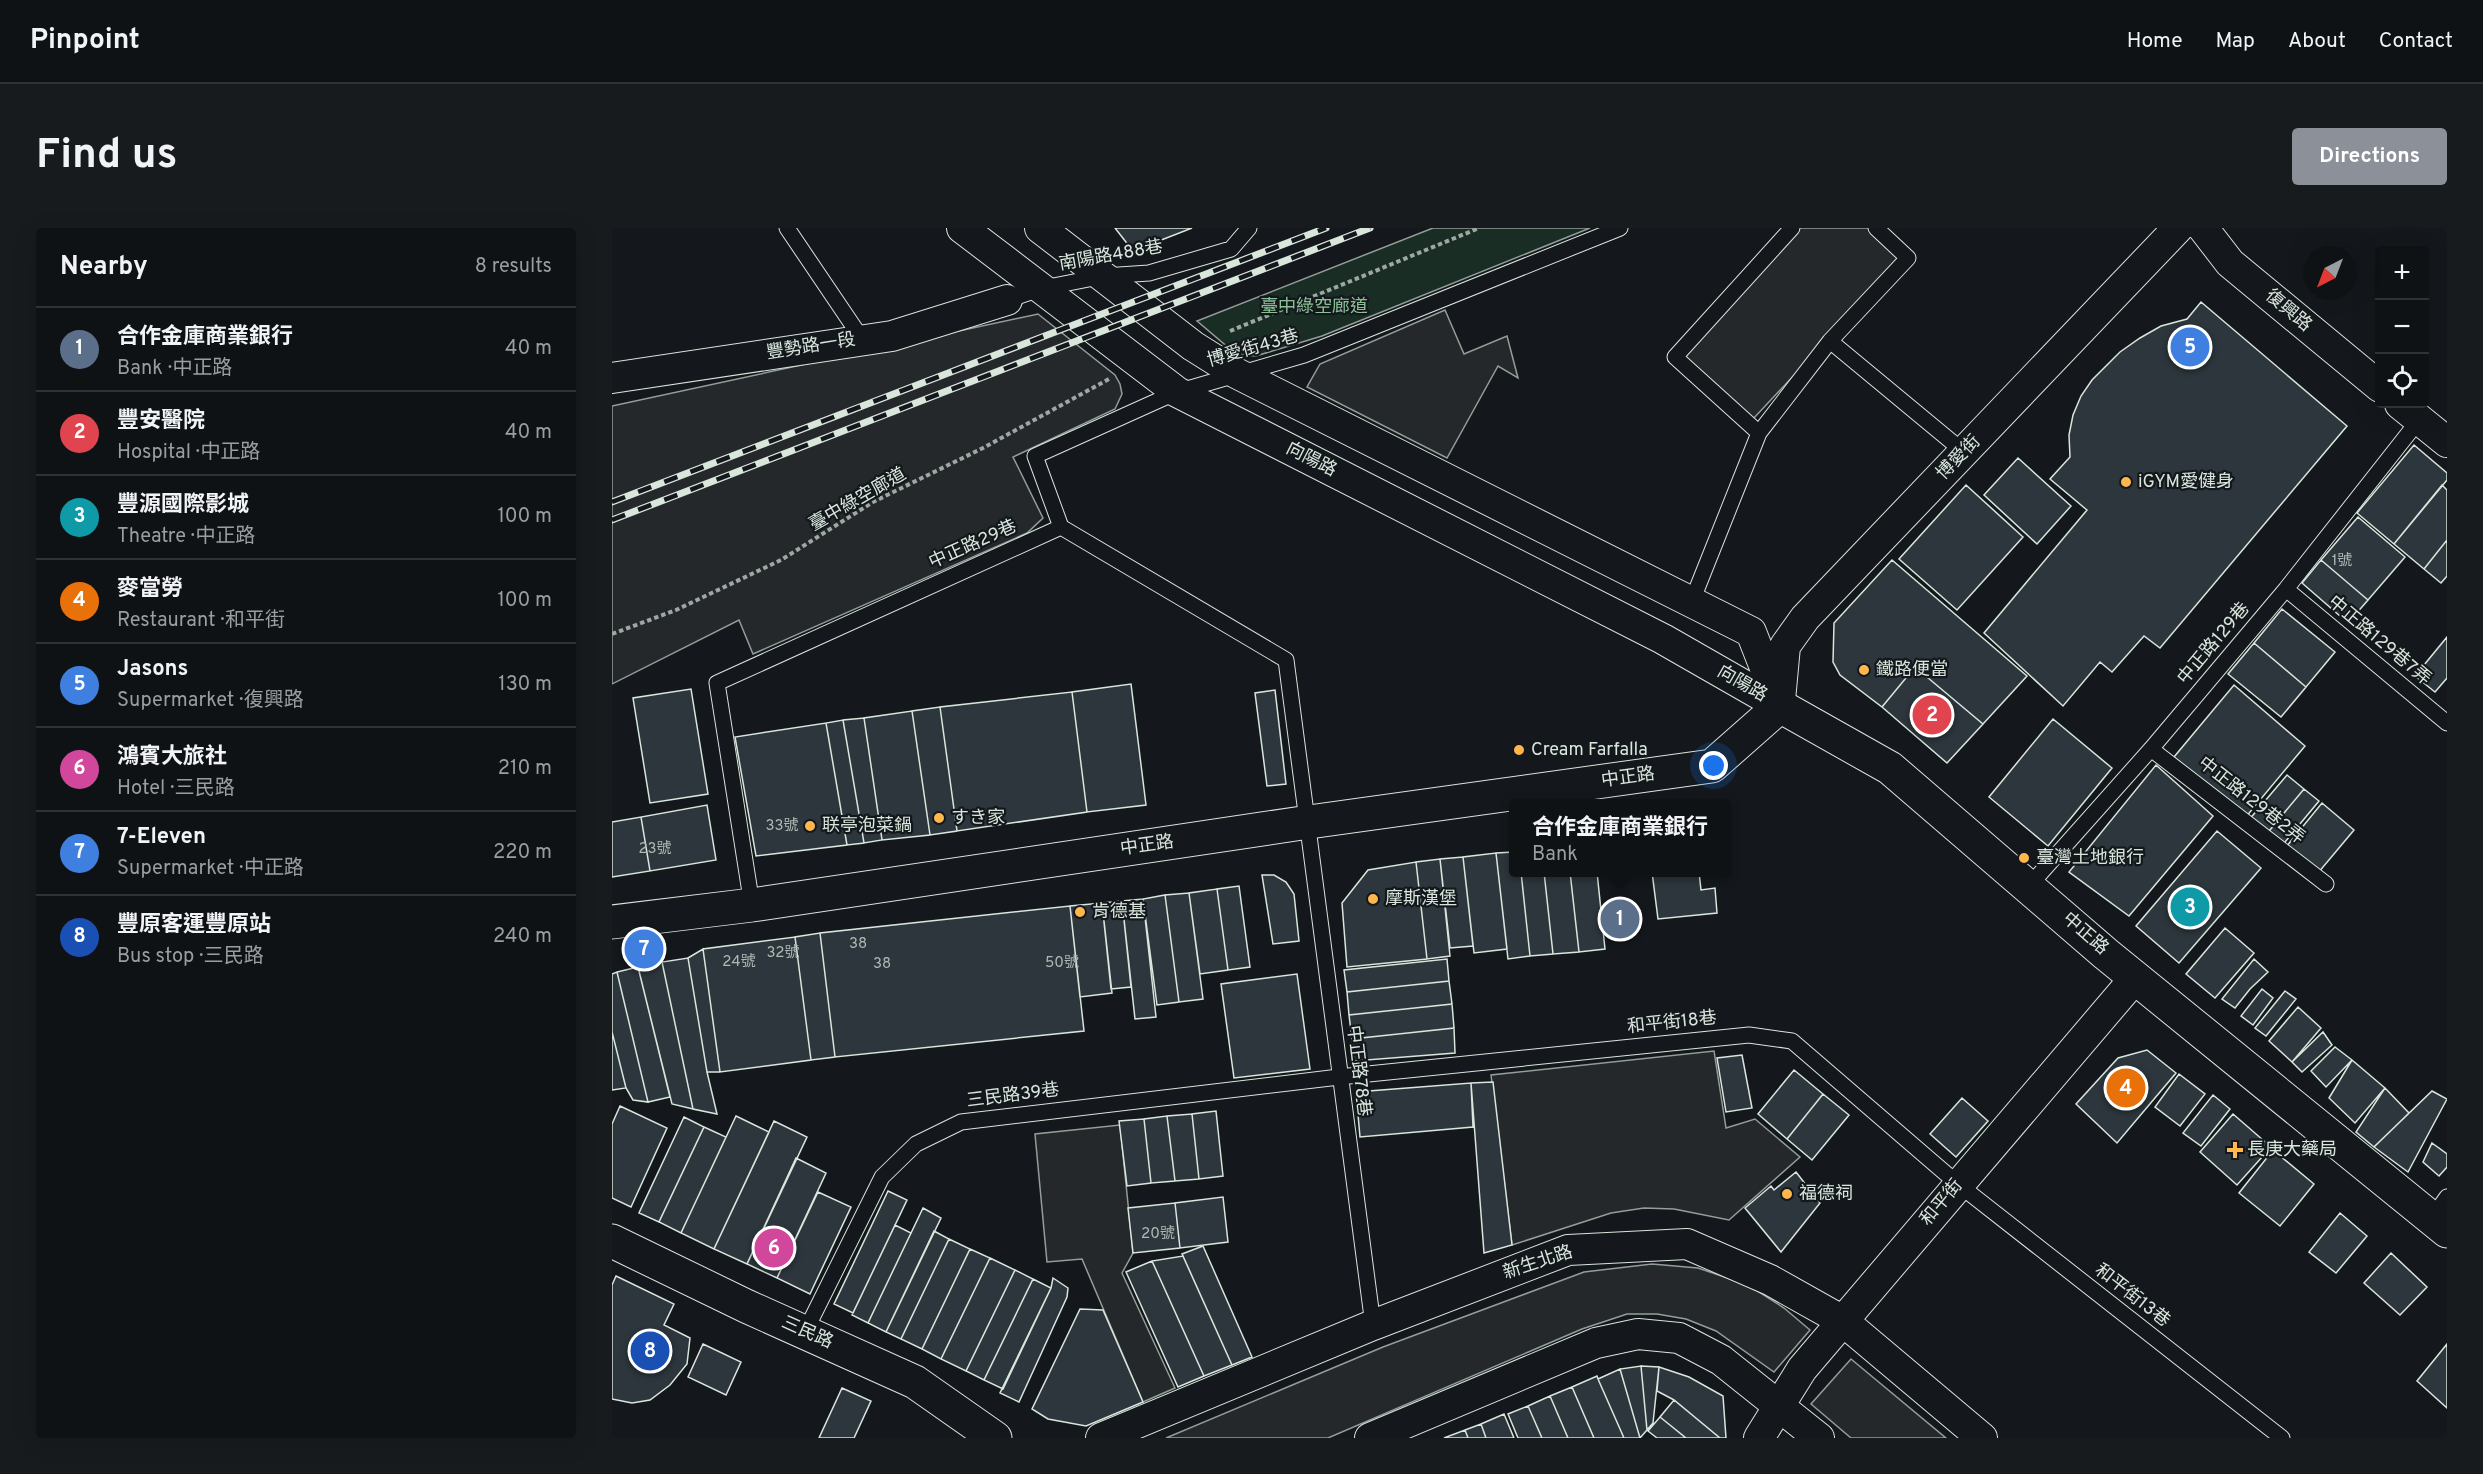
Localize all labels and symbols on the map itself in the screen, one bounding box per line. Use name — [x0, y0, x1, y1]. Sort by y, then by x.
street label: 南陽路488巷 — [1057, 236, 1165, 276]
north arrow — [2303, 246, 2357, 300]
street label: 復興路 — [2260, 285, 2316, 337]
park label: 臺中綠空廊道 — [1260, 296, 1368, 319]
pin: 5 — [2170, 324, 2210, 370]
street label: 博愛街43巷 — [1205, 325, 1301, 373]
street label: 豐勢路一段 — [765, 329, 857, 365]
street label: 博愛街 — [1932, 431, 1986, 485]
street label: 向陽路 — [1282, 437, 1340, 483]
street label: 臺中綠空廊道 — [805, 463, 911, 537]
place label: iGYM愛健身 — [2138, 471, 2234, 494]
marker: iGYM愛健身 — [2119, 475, 2133, 489]
street label: 中正路29巷 — [925, 515, 1021, 575]
house number: 1號 — [2332, 552, 2352, 571]
street label: 中正路129巷7弄 — [2323, 591, 2435, 691]
street label: 中正路129巷 — [2173, 598, 2255, 690]
place label: 鐵路便當 — [1876, 659, 1948, 682]
street label: 向陽路 — [1713, 661, 1771, 707]
marker: 鐵路便當 — [1857, 663, 1871, 677]
pin: 2 — [1912, 692, 1952, 738]
place label: Cream Farfalla — [1531, 739, 1648, 762]
marker: Cream Farfalla — [1512, 743, 1526, 757]
your location — [1699, 751, 1728, 780]
street label: 中正路129巷2弄 — [2193, 752, 2309, 850]
street label: 中正路 — [1600, 763, 1656, 793]
place label: すき家 — [951, 807, 1005, 830]
marker: すき家 — [932, 811, 946, 825]
place label: 联亭泡菜鍋 — [822, 815, 912, 838]
house number: 33號 — [765, 817, 799, 836]
marker: 联亭泡菜鍋 — [803, 819, 817, 833]
street label: 中正路 — [1119, 831, 1175, 861]
house number: 23號 — [638, 840, 672, 859]
place label: 臺灣土地銀行 — [2036, 847, 2144, 870]
marker: 臺灣土地銀行 — [2017, 851, 2031, 865]
pin: 3 — [2170, 884, 2210, 930]
place label: 摩斯漢堡 — [1385, 888, 1457, 911]
marker: 摩斯漢堡 — [1366, 892, 1380, 906]
pin: 1 — [1600, 896, 1640, 942]
place label: 肯德基 — [1092, 901, 1146, 924]
marker: 肯德基 — [1073, 905, 1087, 919]
street label: 中正路 — [2057, 908, 2113, 960]
pin: 7 — [624, 926, 663, 972]
house number: 38 — [849, 935, 867, 954]
house number: 32號 — [767, 944, 799, 963]
house number: 24號 — [722, 953, 756, 972]
house number: 50號 — [1045, 954, 1079, 973]
house number: 38 — [873, 955, 891, 974]
street label: 和平街18巷 — [1626, 1007, 1718, 1039]
street label: 中正路78巷 — [1341, 1024, 1375, 1118]
pin: 4 — [2106, 1066, 2146, 1110]
street label: 三民路39巷 — [965, 1079, 1061, 1113]
place label: 長庚大藥局 — [2247, 1139, 2337, 1162]
marker: 長庚大藥局 — [2228, 1143, 2242, 1157]
street label: 和平街 — [1916, 1175, 1968, 1231]
place label: 福德祠 — [1799, 1183, 1853, 1206]
marker: 福德祠 — [1780, 1187, 1794, 1201]
house number: 20號 — [1141, 1225, 1175, 1244]
pin: 6 — [754, 1226, 794, 1270]
street label: 新生北路 — [1500, 1241, 1576, 1285]
street label: 和平街13巷 — [2090, 1259, 2174, 1333]
street label: 三民路 — [778, 1312, 836, 1354]
pin: 8 — [630, 1328, 669, 1374]

